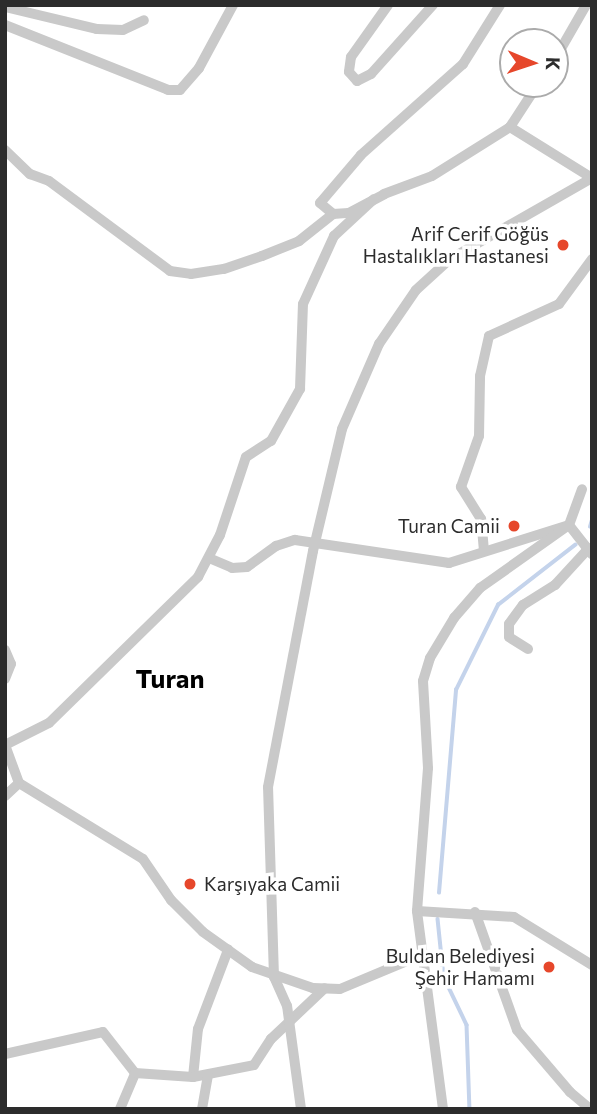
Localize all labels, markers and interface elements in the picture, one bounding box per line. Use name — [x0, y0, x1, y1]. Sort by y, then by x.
north arrow — [499, 28, 569, 98]
text: K — [542, 57, 565, 71]
place label: Arif Cerif Göğüs Hastalıkları Hastanesi — [363, 223, 549, 267]
marker: Arif Cerif Göğüs Hastalıkları Hastanesi — [555, 237, 571, 253]
place label: Turan Camii — [398, 515, 500, 537]
marker: Turan Camii — [506, 518, 522, 534]
district label: Turan — [135, 662, 205, 694]
place label: Karşıyaka Camii — [204, 873, 340, 895]
marker: Karşıyaka Camii — [182, 876, 198, 892]
place label: Buldan Belediyesi Şehir Hamamı — [386, 945, 535, 989]
marker: Buldan Belediyesi Şehir Hamamı — [541, 959, 557, 975]

